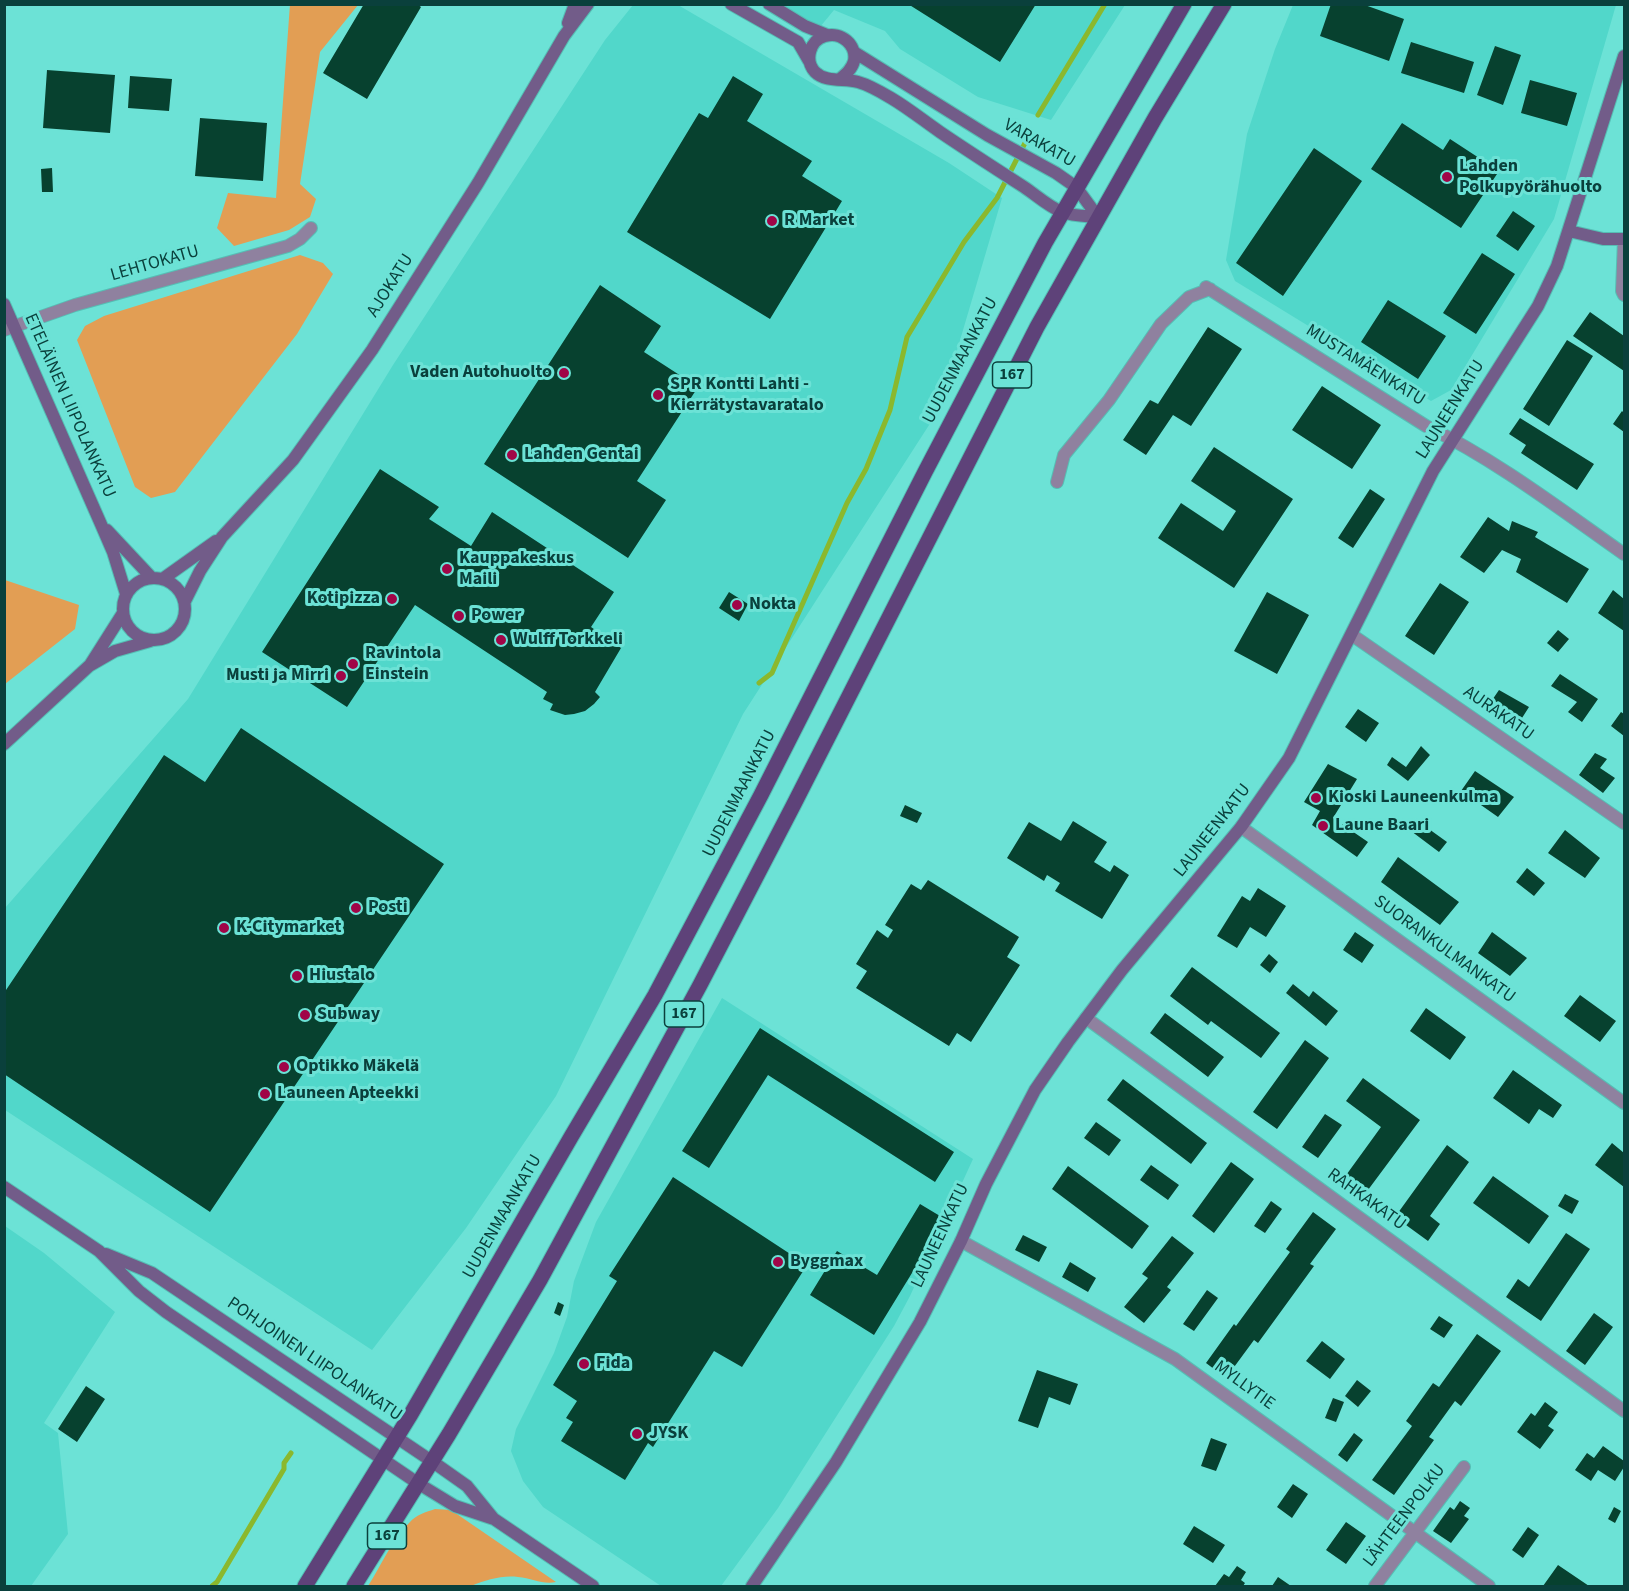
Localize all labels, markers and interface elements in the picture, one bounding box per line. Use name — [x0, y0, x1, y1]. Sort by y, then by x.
street label: VARAKATU — [999, 115, 1079, 173]
place label: Lahden Polkupyörähuolto — [1459, 156, 1602, 198]
marker: Lahden Polkupyörähuolto — [1440, 170, 1454, 184]
place label: R Market — [784, 210, 854, 232]
marker: R Market — [765, 214, 779, 228]
street label: LEHTOKATU — [108, 241, 202, 287]
street label: AJOKATU — [363, 250, 419, 322]
street label: UUDENMAANKATU — [919, 294, 1003, 428]
street label: ETELÄINEN LIIPOLANKATU — [19, 311, 119, 501]
street label: MUSTAMÄENKATU — [1301, 321, 1429, 411]
street label: LAUNEENKATU — [1412, 357, 1490, 463]
place label: Vaden Autohuolto — [410, 362, 552, 384]
road number: 167 — [992, 362, 1032, 388]
marker: Vaden Autohuolto — [557, 366, 571, 380]
place label: SPR Kontti Lahti - Kierrätystavaratalo — [670, 374, 824, 416]
marker: SPR Kontti Lahti - Kierrätystavaratalo — [651, 388, 665, 402]
place label: Lahden Gentai — [524, 444, 639, 466]
marker: Lahden Gentai — [505, 448, 519, 462]
place label: Kauppakeskus Maili — [459, 548, 574, 590]
marker: Kauppakeskus Maili — [440, 562, 454, 576]
place label: Kotipizza — [307, 588, 380, 610]
marker: Kotipizza — [385, 592, 399, 606]
place label: Nokta — [749, 594, 796, 616]
marker: Nokta — [730, 598, 744, 612]
place label: Power — [471, 605, 521, 627]
marker: Power — [452, 609, 466, 623]
place label: Wulff Torkkeli — [513, 629, 623, 651]
marker: Wulff Torkkeli — [494, 633, 508, 647]
place label: Ravintola Einstein — [365, 643, 441, 686]
marker: Ravintola Einstein — [346, 657, 360, 671]
place label: Musti ja Mirri — [226, 665, 329, 687]
marker: Musti ja Mirri — [334, 669, 348, 683]
street label: AURAKATU — [1458, 682, 1538, 746]
street label: UUDENMAANKATU — [699, 727, 781, 861]
street label: LAUNEENKATU — [1170, 780, 1256, 882]
place label: Kioski Launeenkulma — [1328, 787, 1498, 809]
marker: Kioski Launeenkulma — [1309, 791, 1323, 805]
place label: Laune Baari — [1335, 815, 1429, 837]
marker: Laune Baari — [1316, 819, 1330, 833]
street label: SUORANKULMANKATU — [1369, 891, 1519, 1009]
place label: Posti — [368, 897, 408, 919]
marker: Posti — [349, 901, 363, 915]
place label: K-Citymarket — [236, 917, 341, 939]
marker: K-Citymarket — [217, 921, 231, 935]
place label: Hiustalo — [309, 965, 375, 987]
marker: Hiustalo — [290, 969, 304, 983]
road number: 167 — [664, 1001, 704, 1027]
place label: Subway — [317, 1004, 380, 1026]
marker: Subway — [298, 1008, 312, 1022]
place label: Optikko Mäkelä — [296, 1056, 419, 1078]
marker: Optikko Mäkelä — [277, 1060, 291, 1074]
place label: Launeen Apteekki — [277, 1083, 419, 1105]
marker: Launeen Apteekki — [258, 1087, 272, 1101]
street label: UUDENMAANKATU — [459, 1151, 547, 1283]
street label: RAHKAKATU — [1322, 1164, 1410, 1236]
street label: LAUNEENKATU — [907, 1180, 975, 1292]
place label: Byggmax — [790, 1251, 863, 1273]
marker: Byggmax — [771, 1255, 785, 1269]
street label: POHJOINEN LIIPOLANKATU — [222, 1293, 406, 1427]
place label: Fida — [596, 1353, 630, 1375]
marker: Fida — [577, 1357, 591, 1371]
street label: MYLLYTIE — [1209, 1357, 1279, 1415]
place label: JYSK — [649, 1423, 688, 1445]
marker: JYSK — [630, 1427, 644, 1441]
street label: LÄHTEENPOLKU — [1359, 1460, 1451, 1572]
road number: 167 — [368, 1523, 406, 1549]

